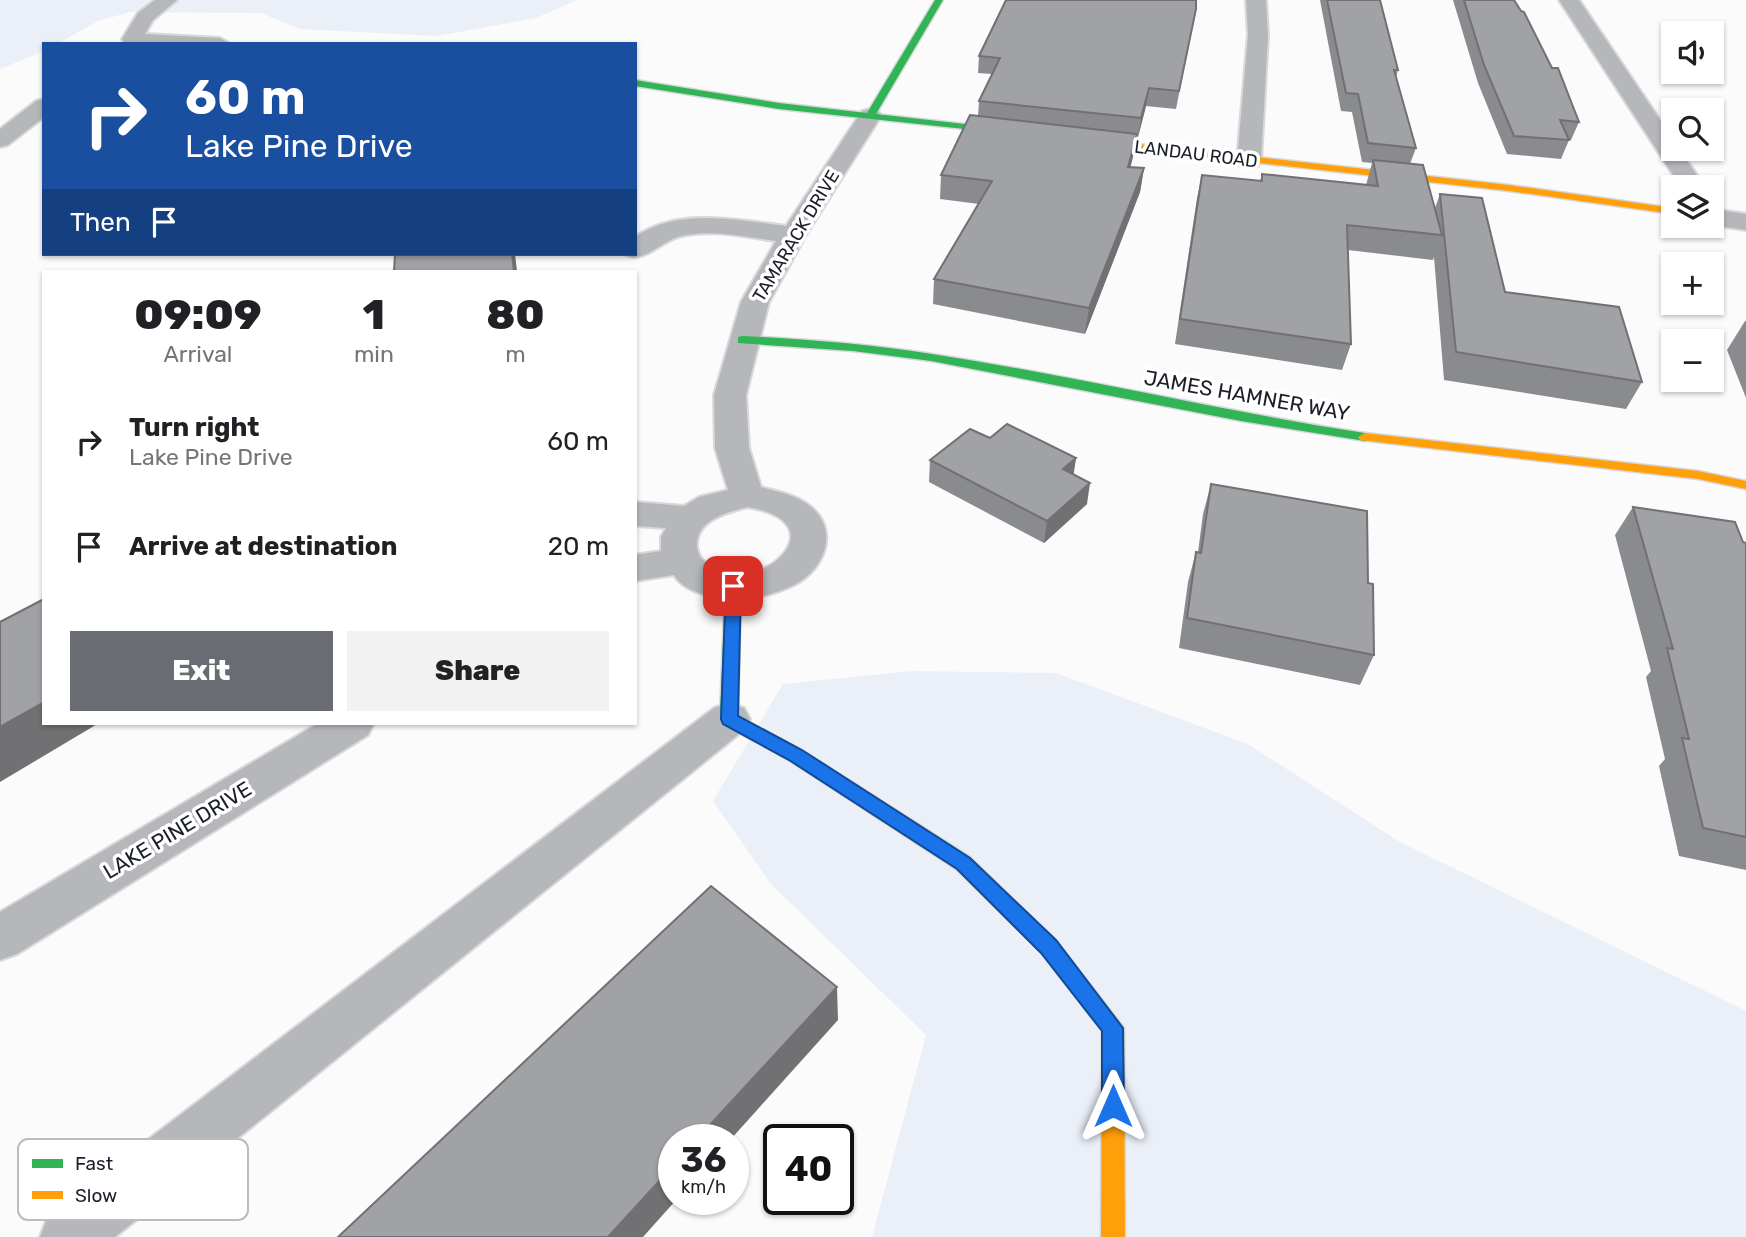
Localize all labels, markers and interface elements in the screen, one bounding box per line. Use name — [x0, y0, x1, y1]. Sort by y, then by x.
map controls — [1661, 21, 1724, 392]
button: sound — [1661, 21, 1724, 84]
text: 60 m — [185, 68, 306, 126]
icon: right — [70, 70, 161, 161]
button: search — [1661, 98, 1724, 161]
text: Lake Pine Drive — [185, 127, 413, 165]
street label: LANDAU ROAD — [1133, 136, 1259, 172]
street label: TAMARACK DRIVE — [748, 166, 844, 306]
button: layers — [1661, 175, 1724, 238]
icon: arrive — [145, 203, 183, 241]
text: Then — [70, 207, 131, 238]
button: + — [1661, 252, 1724, 315]
text: 09:09 — [134, 290, 262, 340]
text: 1 — [363, 290, 385, 340]
text: 80 — [486, 290, 545, 340]
button: − — [1661, 329, 1724, 392]
text: Arrival — [163, 340, 232, 368]
text: min — [354, 340, 394, 368]
text: m — [505, 340, 526, 368]
street label: JAMES HAMNER WAY — [1142, 365, 1352, 425]
text: Turn right — [129, 412, 259, 443]
icon: right — [70, 423, 108, 461]
text: 60 m — [547, 426, 609, 457]
text: Lake Pine Drive — [129, 443, 293, 471]
icon: arrive — [70, 528, 108, 566]
text: Arrive at destination — [129, 531, 397, 562]
text: 20 m — [548, 531, 609, 562]
pin — [703, 556, 763, 616]
icon: arrive — [714, 567, 752, 605]
button: Exit — [70, 631, 333, 711]
button: Share — [347, 631, 609, 711]
street label: LAKE PINE DRIVE — [98, 776, 256, 884]
position arrow — [1076, 1069, 1150, 1143]
speed limit sign: 40 — [763, 1124, 854, 1215]
legend — [18, 1139, 248, 1220]
text: 36 — [681, 1139, 726, 1181]
text: Fast — [75, 1152, 114, 1175]
text: km/h — [681, 1176, 726, 1198]
text: Slow — [75, 1184, 117, 1207]

